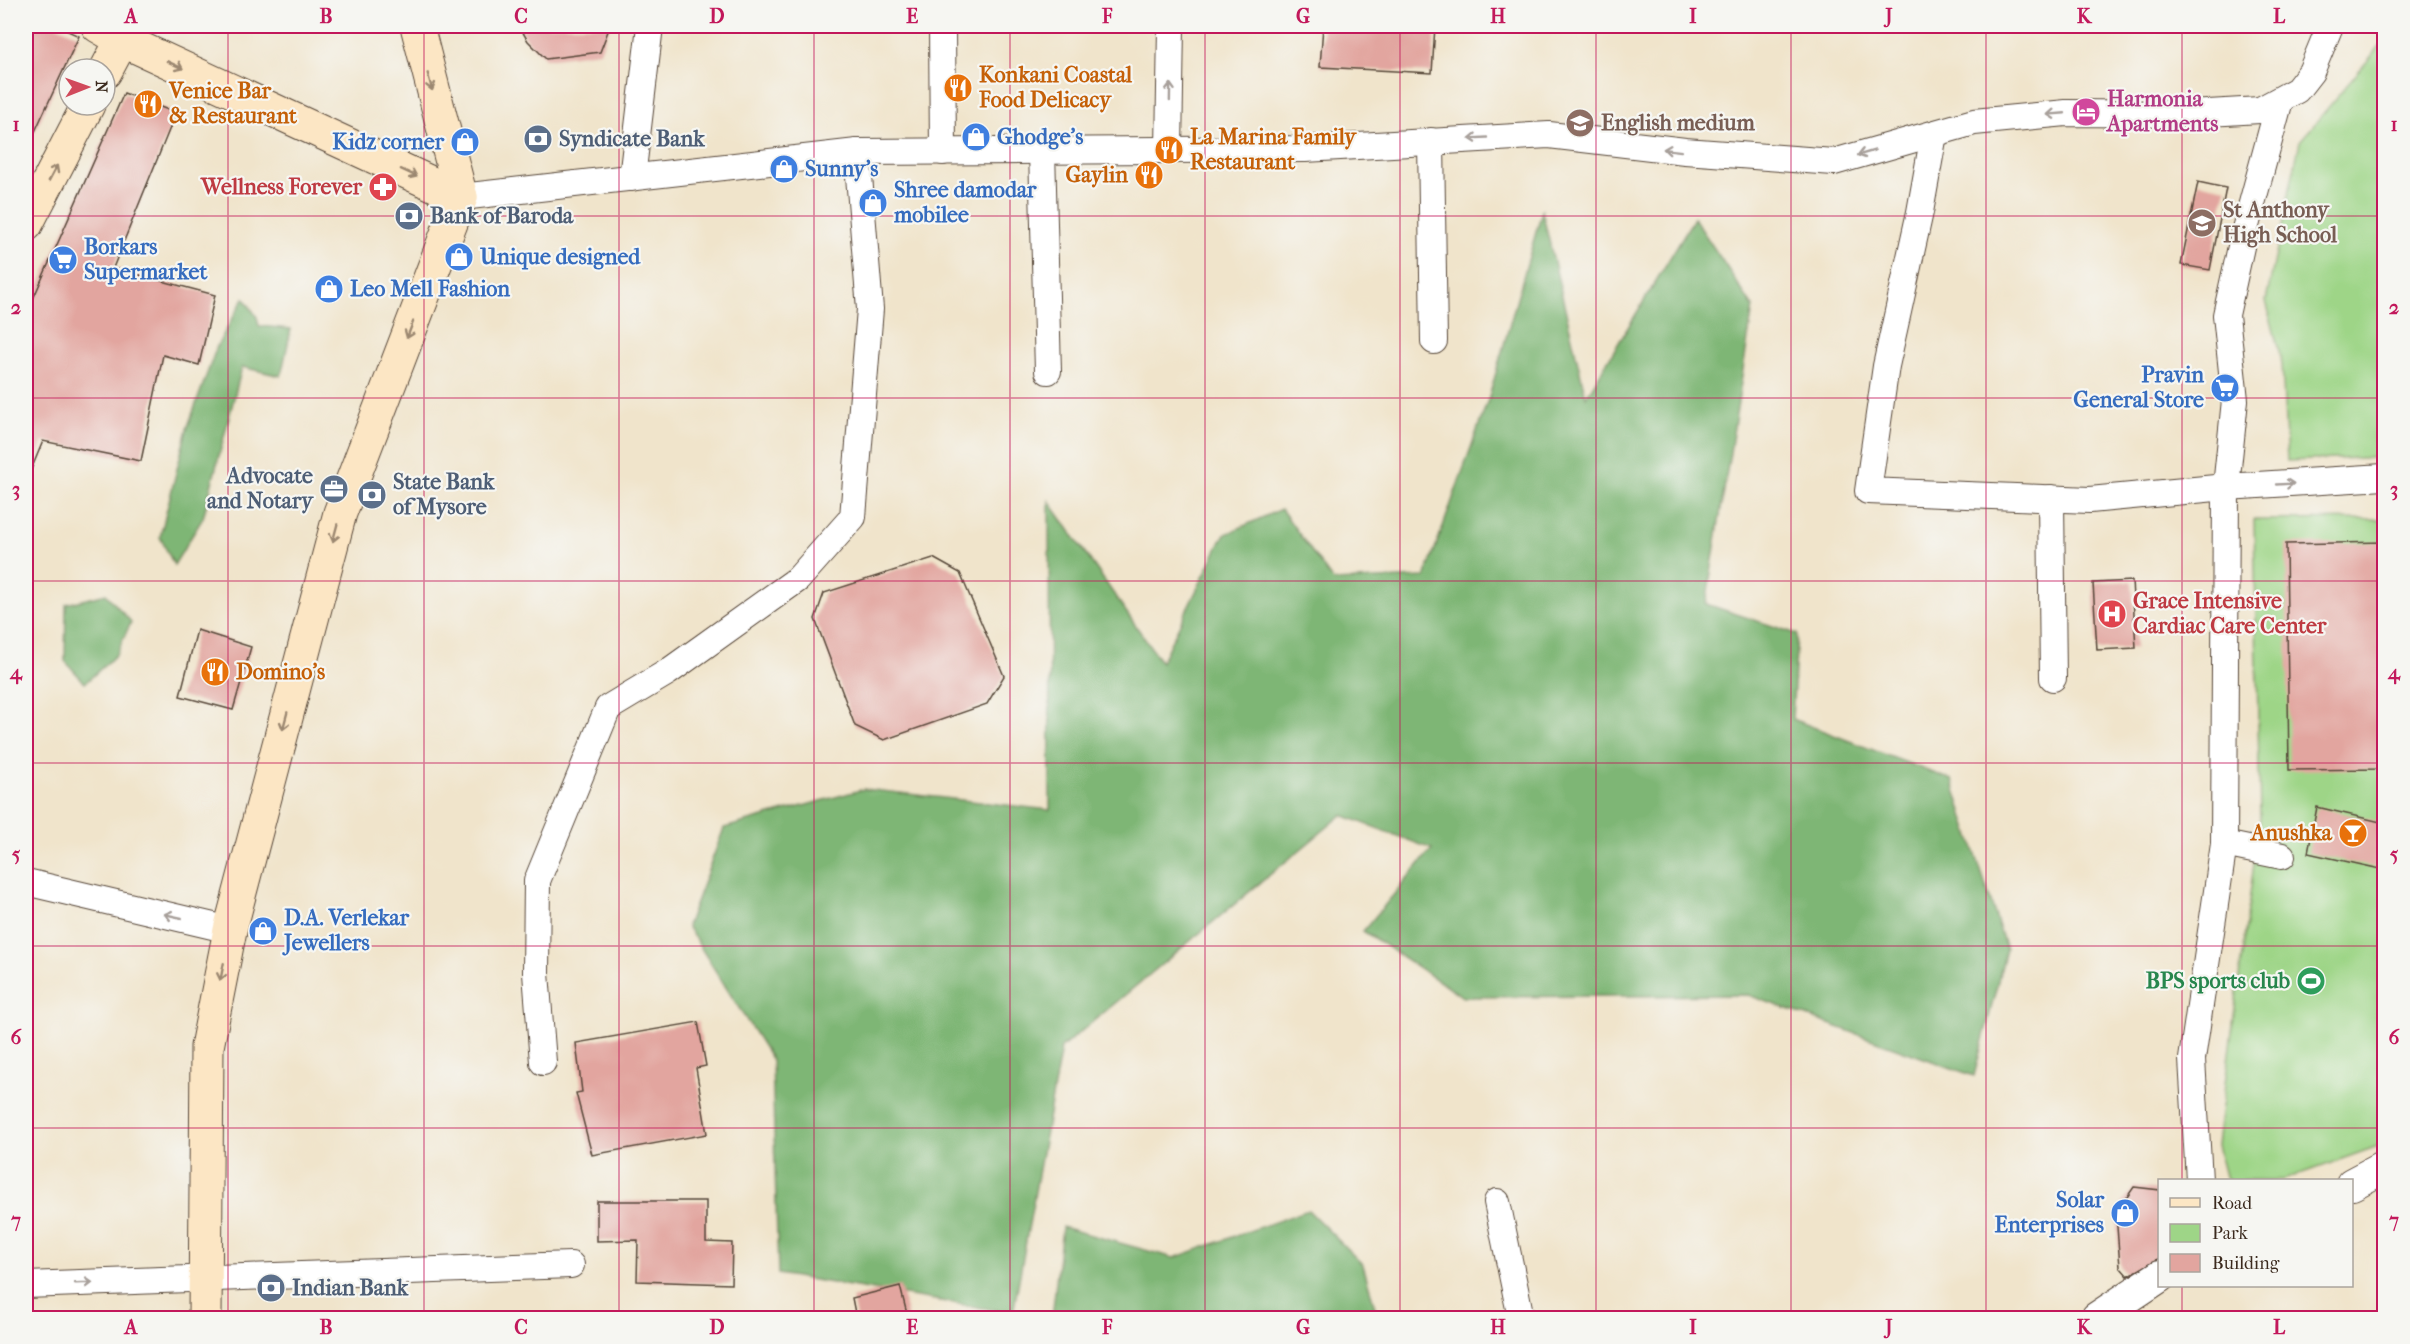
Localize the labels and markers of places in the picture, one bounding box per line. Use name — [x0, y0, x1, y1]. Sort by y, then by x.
place label: Konkani Coastal Food Delicacy — [978, 62, 1133, 113]
restaurant icon: Konkani Coastal Food Delicacy — [942, 72, 974, 104]
place label: Venice Bar & Restaurant — [168, 78, 298, 129]
place label: Harmonia Apartments — [2105, 86, 2218, 137]
restaurant icon: Venice Bar & Restaurant — [132, 88, 164, 120]
hotel icon: Harmonia Apartments — [2070, 96, 2102, 128]
school or university icon: English medium — [1564, 107, 1596, 139]
place label: English medium — [1601, 110, 1755, 136]
shop icon: Ghodge's — [960, 121, 992, 153]
bank icon: Syndicate Bank — [522, 123, 554, 155]
place label: Ghodge's — [997, 124, 1083, 150]
place label: La Marina Family Restaurant — [1190, 124, 1357, 175]
shop icon: Kidz corner — [449, 126, 481, 158]
place label: Syndicate Bank — [559, 126, 705, 152]
place label: Kidz corner — [332, 129, 445, 155]
restaurant icon: La Marina Family Restaurant — [1153, 134, 1185, 166]
shop icon: Sunny's — [768, 153, 800, 185]
place label: Sunny's — [805, 156, 878, 182]
restaurant icon: Gaylin — [1133, 159, 1165, 191]
place label: Gaylin — [1066, 162, 1128, 188]
pharmacy icon: Wellness Forever — [367, 171, 399, 203]
place label: Wellness Forever — [200, 174, 363, 200]
place label: Shree damodar mobilee — [893, 177, 1037, 228]
shop icon: Shree damodar mobilee — [857, 187, 889, 219]
place label: St Anthony High School — [2223, 197, 2338, 248]
bank icon: Bank of Baroda — [393, 200, 425, 232]
place label: Bank of Baroda — [430, 203, 574, 229]
school or university icon: St Anthony High School — [2186, 207, 2218, 239]
place label: Borkars Supermarket — [84, 234, 208, 285]
shop icon: Unique designed — [443, 241, 475, 273]
supermarket icon: Borkars Supermarket — [47, 244, 79, 276]
place label: Unique designed — [479, 244, 641, 270]
shop icon: Leo Mell Fashion — [313, 273, 345, 305]
place label: Leo Mell Fashion — [350, 276, 510, 302]
place label: Pravin General Store — [2073, 362, 2204, 413]
supermarket icon: Pravin General Store — [2209, 372, 2241, 404]
place label: Advocate and Notary — [207, 463, 314, 514]
place label: State Bank of Mysore — [393, 469, 495, 520]
office icon: Advocate and Notary — [318, 473, 350, 505]
bank icon: State Bank of Mysore — [356, 479, 388, 511]
place label: Grace Intensive Cardiac Care Center — [2133, 588, 2327, 639]
hospital icon: Grace Intensive Cardiac Care Center — [2096, 598, 2128, 630]
restaurant icon: Domino's — [199, 656, 231, 688]
place label: Domino's — [236, 659, 325, 685]
bar icon: Anushka — [2337, 817, 2369, 849]
place label: Anushka — [2249, 820, 2333, 846]
place label: D.A. Verlekar Jewellers — [282, 905, 410, 956]
shop icon: D.A. Verlekar Jewellers — [247, 915, 279, 947]
sports icon: BPS sports club — [2295, 965, 2327, 997]
place label: BPS sports club — [2146, 968, 2290, 994]
place label: Solar Enterprises — [1994, 1187, 2105, 1238]
shop icon: Solar Enterprises — [2109, 1197, 2141, 1229]
bank icon: Indian Bank — [255, 1272, 287, 1304]
place label: Indian Bank — [292, 1275, 409, 1301]

